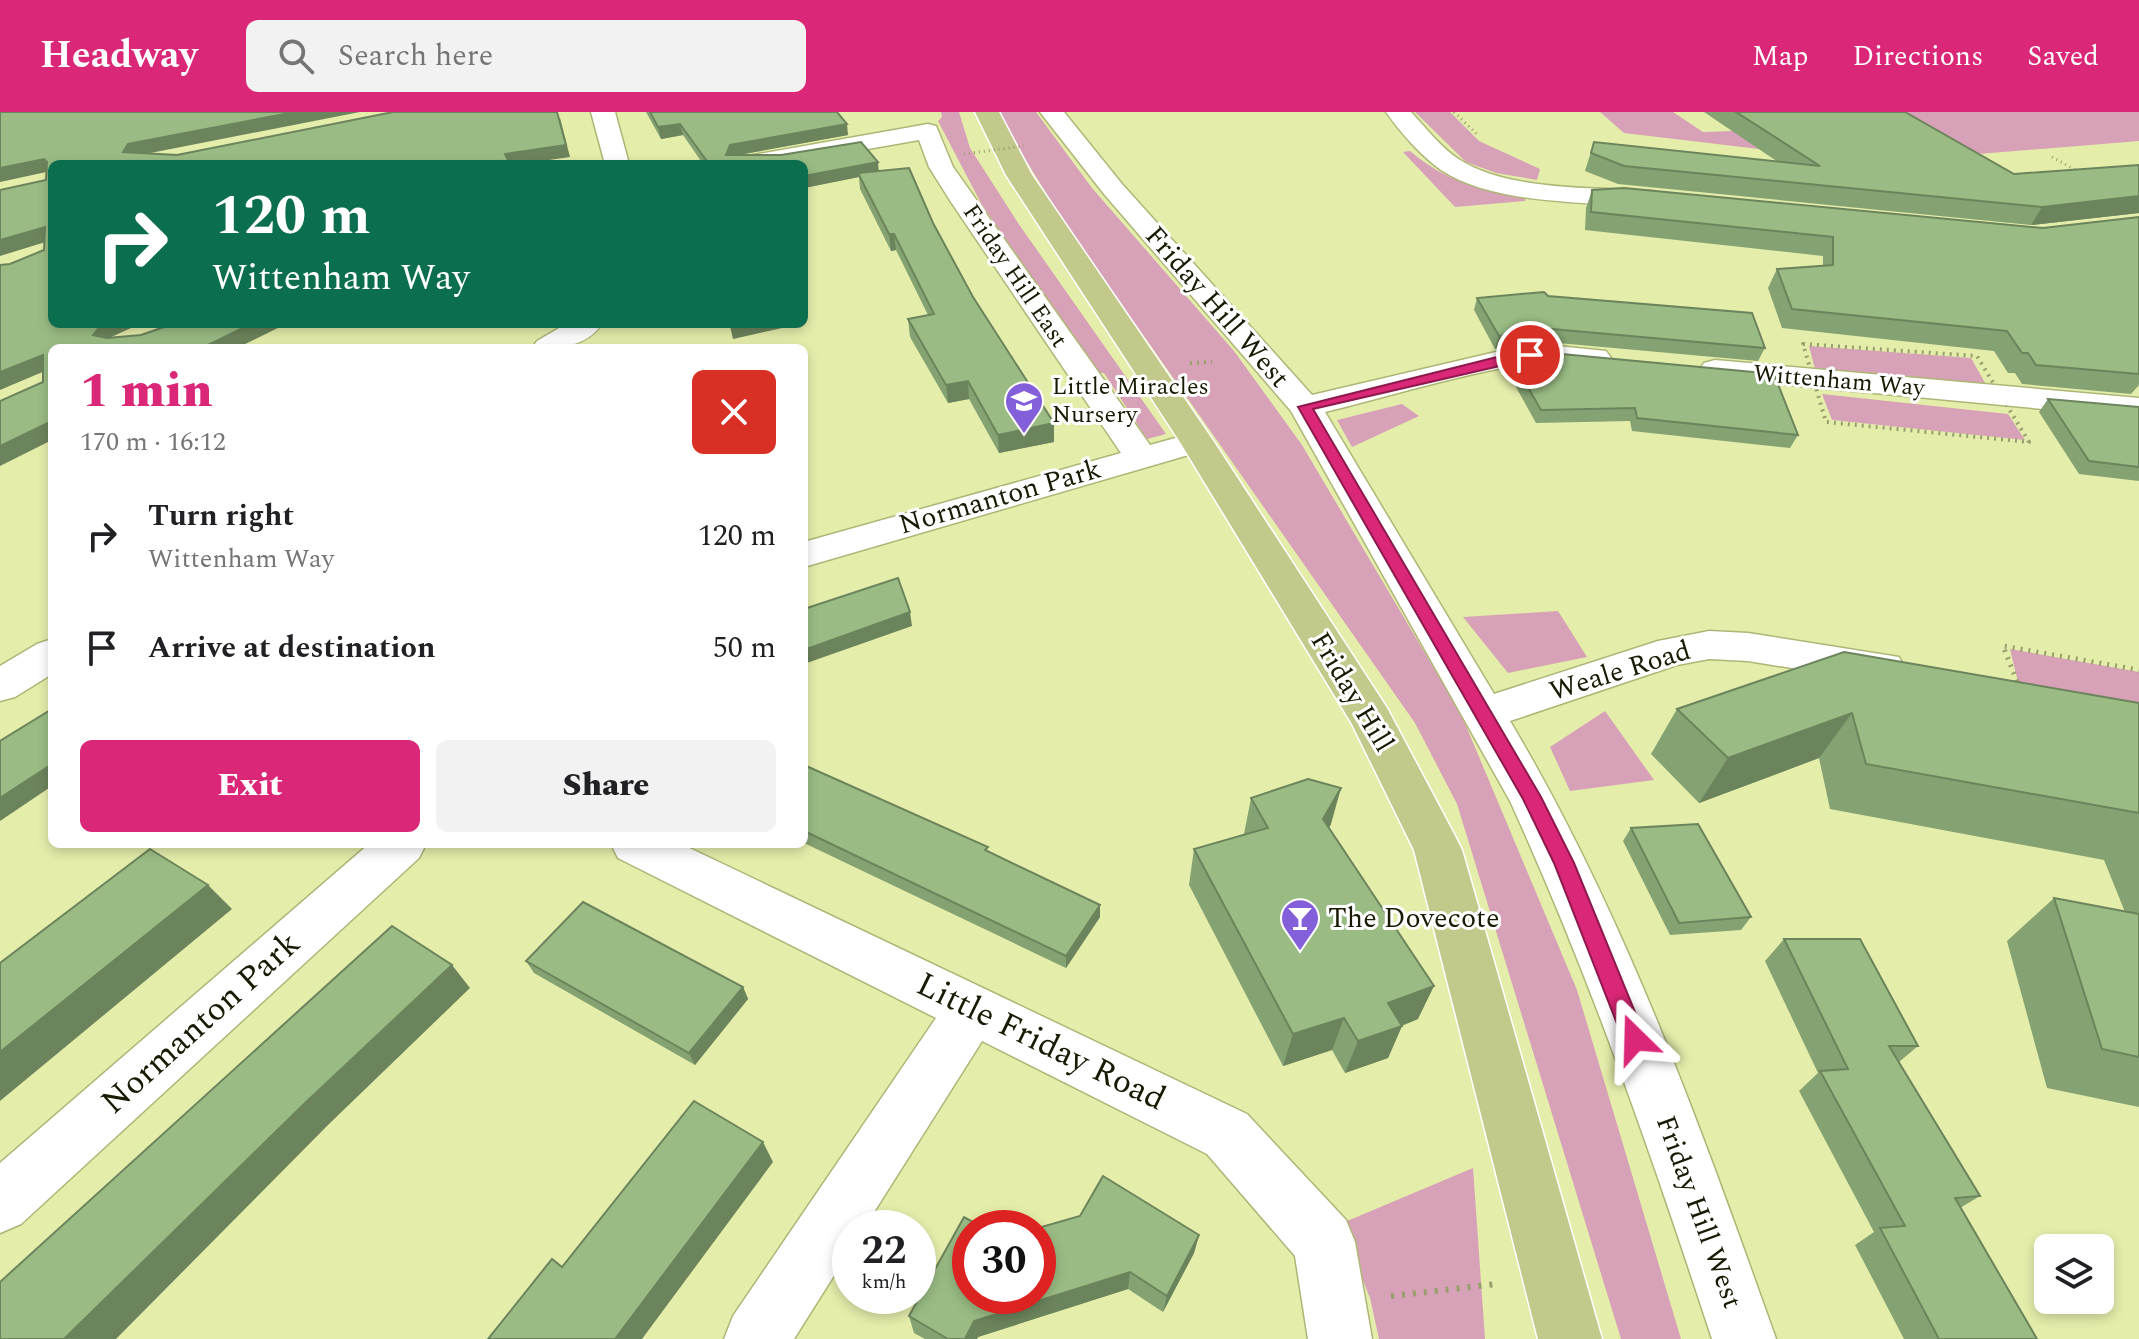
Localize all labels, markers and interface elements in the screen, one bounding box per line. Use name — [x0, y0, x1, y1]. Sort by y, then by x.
search box — [246, 20, 806, 92]
text: Headway — [40, 27, 198, 85]
text: Search here — [338, 33, 493, 79]
icon: search — [274, 34, 318, 78]
text: Map — [1752, 35, 1809, 78]
text: Directions — [1853, 35, 1983, 78]
text: Saved — [2027, 35, 2099, 78]
text: 120 m — [212, 174, 371, 259]
icon: right — [80, 192, 184, 296]
street label: Friday Hill East — [953, 197, 1077, 355]
street label: Friday Hill West — [1134, 216, 1300, 398]
text: Wittenham Way — [212, 251, 470, 306]
pin — [1496, 321, 1564, 389]
icon: arrive — [1508, 333, 1552, 377]
text: 1 min — [80, 355, 213, 428]
street label: Wittenham Way — [1752, 356, 1928, 407]
place label: Little Miracles Nursery — [1052, 369, 1209, 433]
button: close — [692, 370, 776, 454]
school or university icon: Little Miracles Nursery — [1003, 380, 1045, 435]
text: 170 m · 16:12 — [80, 422, 226, 462]
street label: Normanton Park — [894, 448, 1106, 546]
text: Turn right — [148, 493, 294, 539]
text: 120 m — [698, 513, 776, 559]
icon: right — [80, 514, 124, 558]
text: Wittenham Way — [148, 539, 334, 579]
street label: Friday Hill — [1299, 624, 1405, 760]
text: Arrive at destination — [148, 625, 435, 671]
text: 50 m — [713, 625, 776, 671]
icon: arrive — [80, 626, 124, 670]
street label: Weale Road — [1544, 629, 1696, 713]
button: Exit — [80, 740, 420, 832]
button: Share — [436, 740, 776, 832]
bar icon: The Dovecote — [1279, 897, 1321, 952]
place label: The Dovecote — [1328, 897, 1500, 940]
street label: Normanton Park — [89, 919, 313, 1127]
street label: Little Friday Road — [907, 959, 1175, 1125]
position arrow — [1593, 997, 1677, 1081]
street label: Friday Hill West — [1644, 1109, 1754, 1315]
speed limit sign: 30 — [952, 1210, 1056, 1314]
text: 22 — [862, 1221, 906, 1282]
map controls — [2034, 1234, 2114, 1314]
button: layers — [2034, 1234, 2114, 1314]
text: km/h — [862, 1267, 907, 1297]

